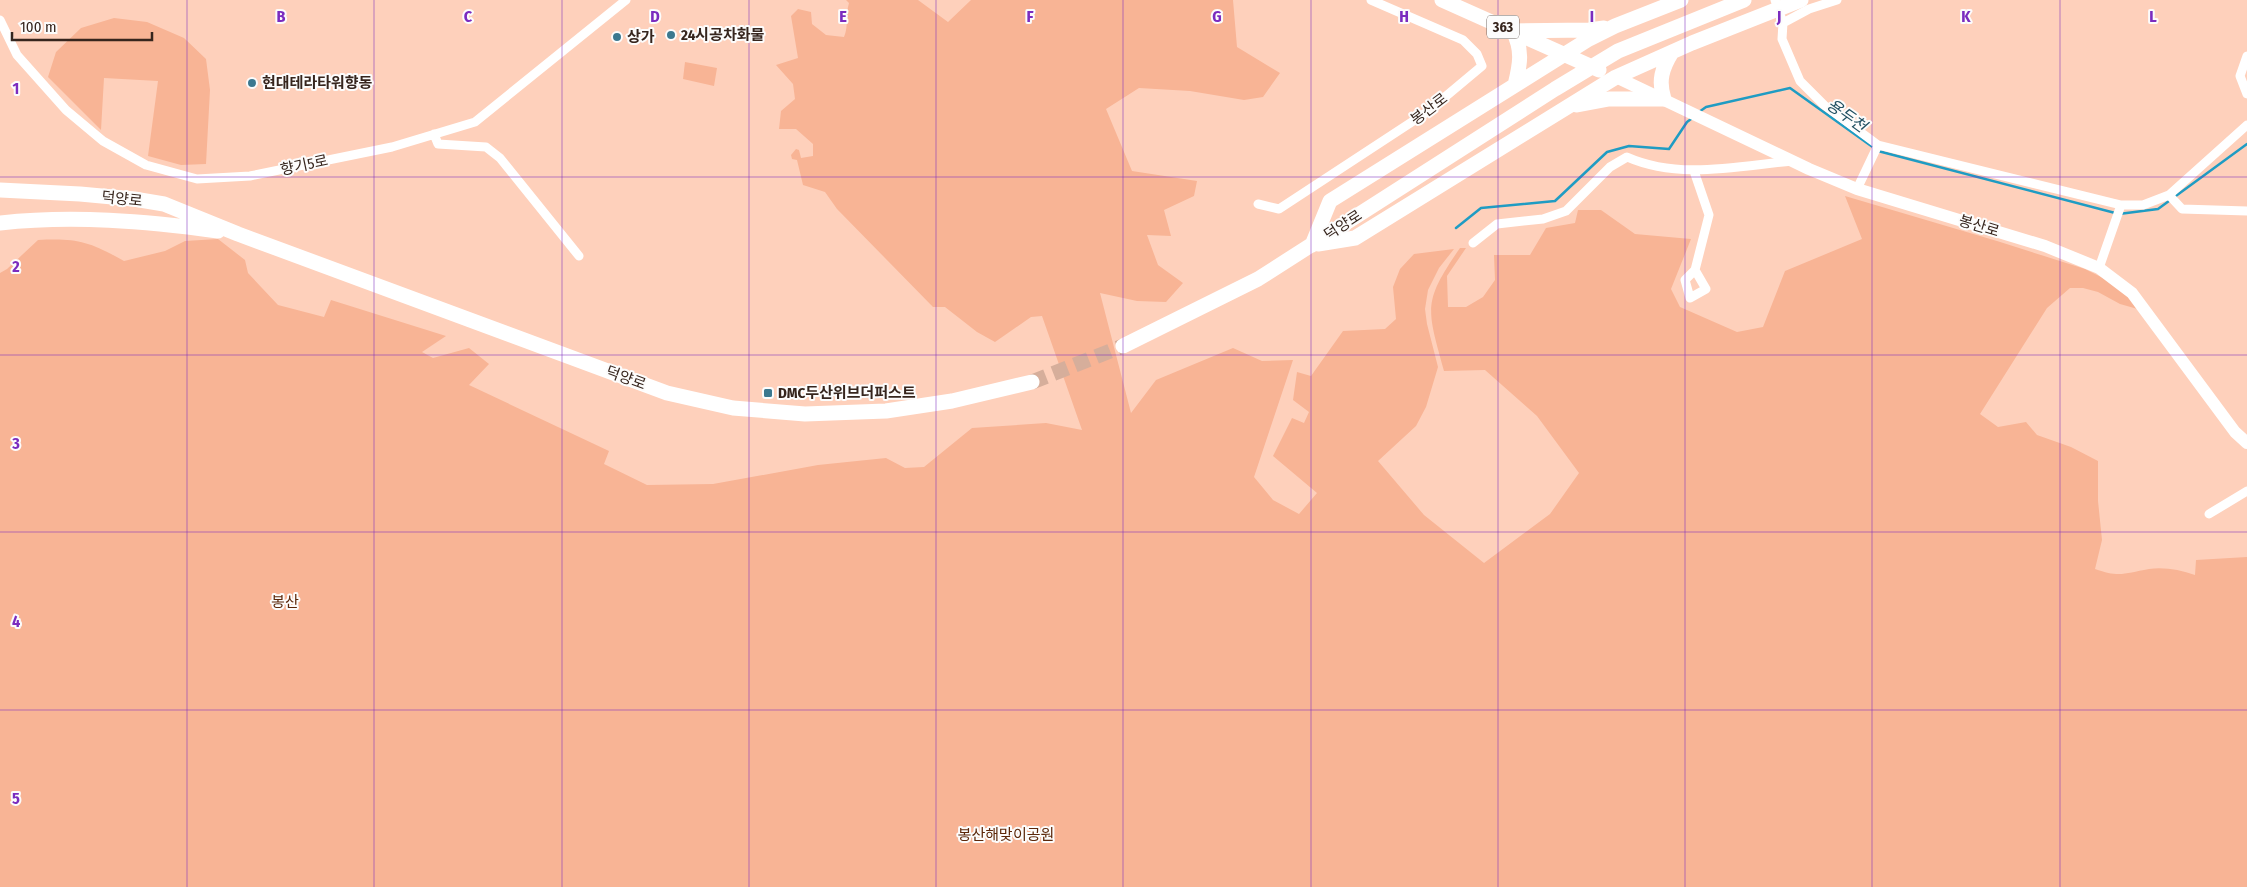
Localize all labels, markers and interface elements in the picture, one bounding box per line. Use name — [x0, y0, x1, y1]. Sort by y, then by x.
text: B — [277, 7, 286, 26]
text: C — [464, 7, 473, 26]
text: D — [650, 7, 660, 26]
text: E — [839, 7, 847, 26]
text: F — [1026, 7, 1034, 26]
text: G — [1212, 7, 1222, 26]
text: H — [1399, 7, 1409, 26]
text: I — [1590, 7, 1594, 26]
text: J — [1776, 7, 1781, 26]
text: K — [1961, 7, 1971, 26]
text: L — [2149, 7, 2157, 26]
scale bar — [12, 10, 152, 42]
road number: 363 — [1487, 16, 1519, 38]
text: 100 m — [20, 18, 57, 36]
place label: 24시공차화물 — [680, 26, 765, 44]
place label: 상가 — [627, 28, 655, 46]
marker: 24시공차화물 — [665, 29, 677, 41]
marker: 상가 — [611, 31, 623, 43]
place label: 현대테라타워향동 — [262, 74, 373, 92]
marker: 현대테라타워향동 — [246, 77, 258, 89]
text: 1 — [13, 79, 19, 98]
street label: 봉산로 — [1407, 89, 1451, 129]
water label: 용두천 — [1823, 95, 1872, 137]
street label: 향기5로 — [279, 151, 329, 179]
street label: 덕양로 — [100, 188, 144, 210]
street label: 덕양로 — [1321, 206, 1365, 244]
street label: 봉산로 — [1957, 211, 2001, 241]
text: 2 — [11, 257, 20, 276]
street label: 덕양로 — [603, 362, 649, 394]
place label: DMC두산위브더퍼스트 — [778, 384, 916, 402]
marker: DMC두산위브더퍼스트 — [762, 387, 774, 399]
text: 3 — [11, 434, 20, 453]
park label: 봉산 — [271, 593, 299, 611]
text: 4 — [12, 612, 20, 631]
text: 5 — [12, 789, 20, 808]
park label: 봉산해맞이공원 — [958, 826, 1054, 844]

